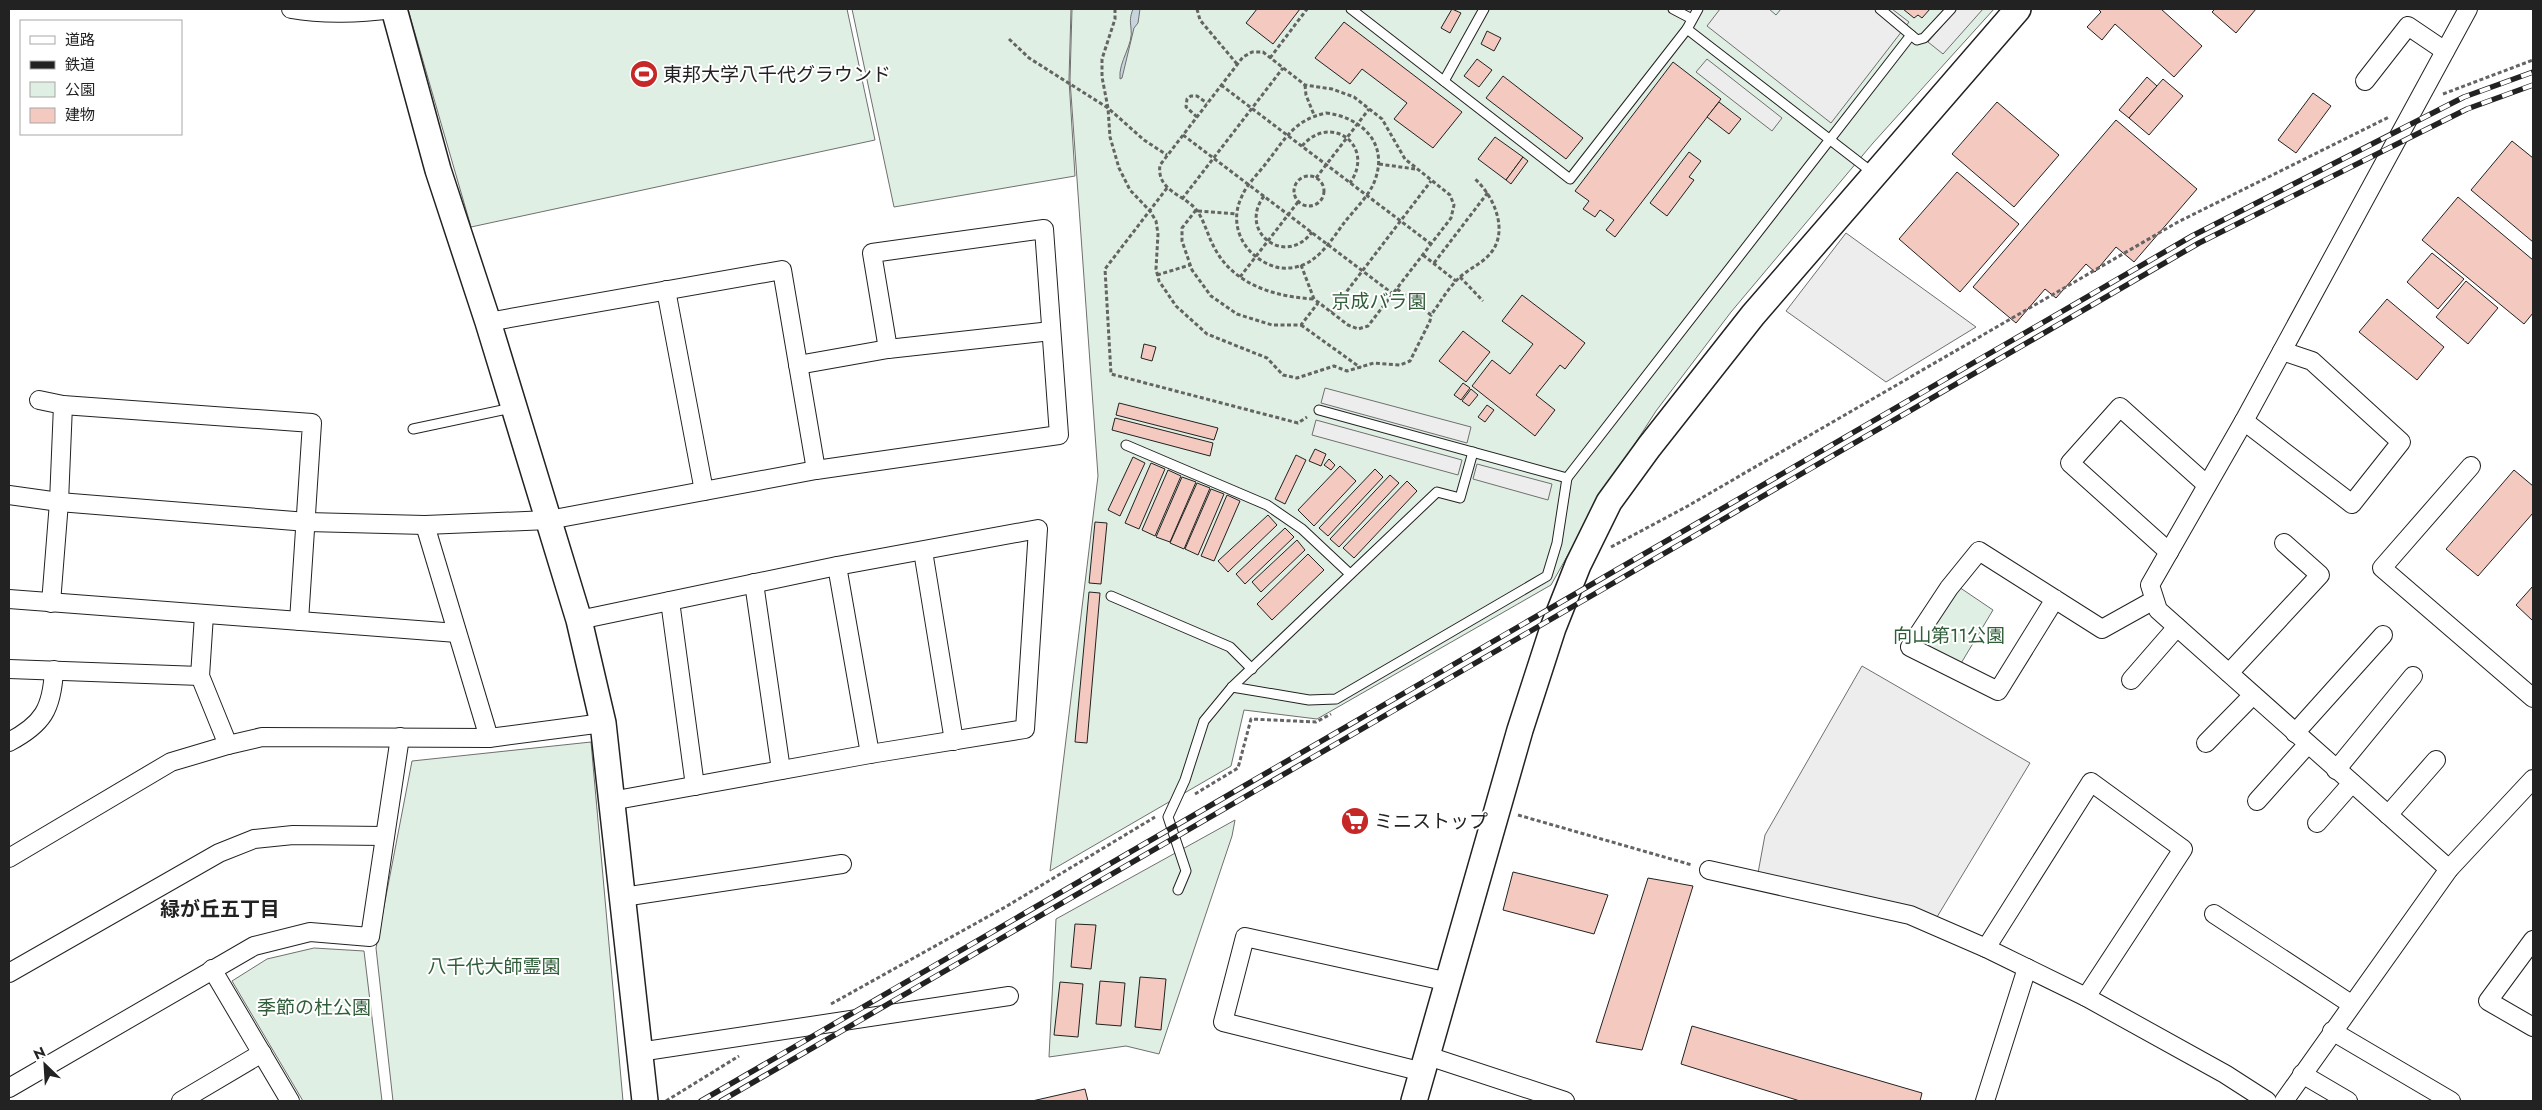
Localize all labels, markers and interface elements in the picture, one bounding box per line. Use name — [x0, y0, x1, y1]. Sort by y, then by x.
legend — [20, 20, 182, 135]
text: 道路 — [65, 29, 95, 51]
text: 鉄道 — [65, 54, 95, 76]
sports icon: 東邦大学八千代グラウンド — [629, 59, 659, 89]
place label: 東邦大学八千代グラウンド — [663, 61, 891, 88]
text: 公園 — [65, 79, 95, 101]
text: 建物 — [65, 104, 95, 126]
park label: 京成バラ園 — [1331, 288, 1427, 315]
park label: 向山第11公園 — [1893, 622, 2005, 649]
supermarket icon: ミニストップ — [1340, 806, 1370, 836]
place label: ミニストップ — [1374, 808, 1488, 835]
district label: 緑が丘五丁目 — [160, 895, 280, 924]
park label: 八千代大師霊園 — [427, 953, 561, 980]
park label: 季節の杜公園 — [257, 994, 371, 1021]
north arrow — [20, 1040, 70, 1090]
text: N — [30, 1042, 49, 1065]

